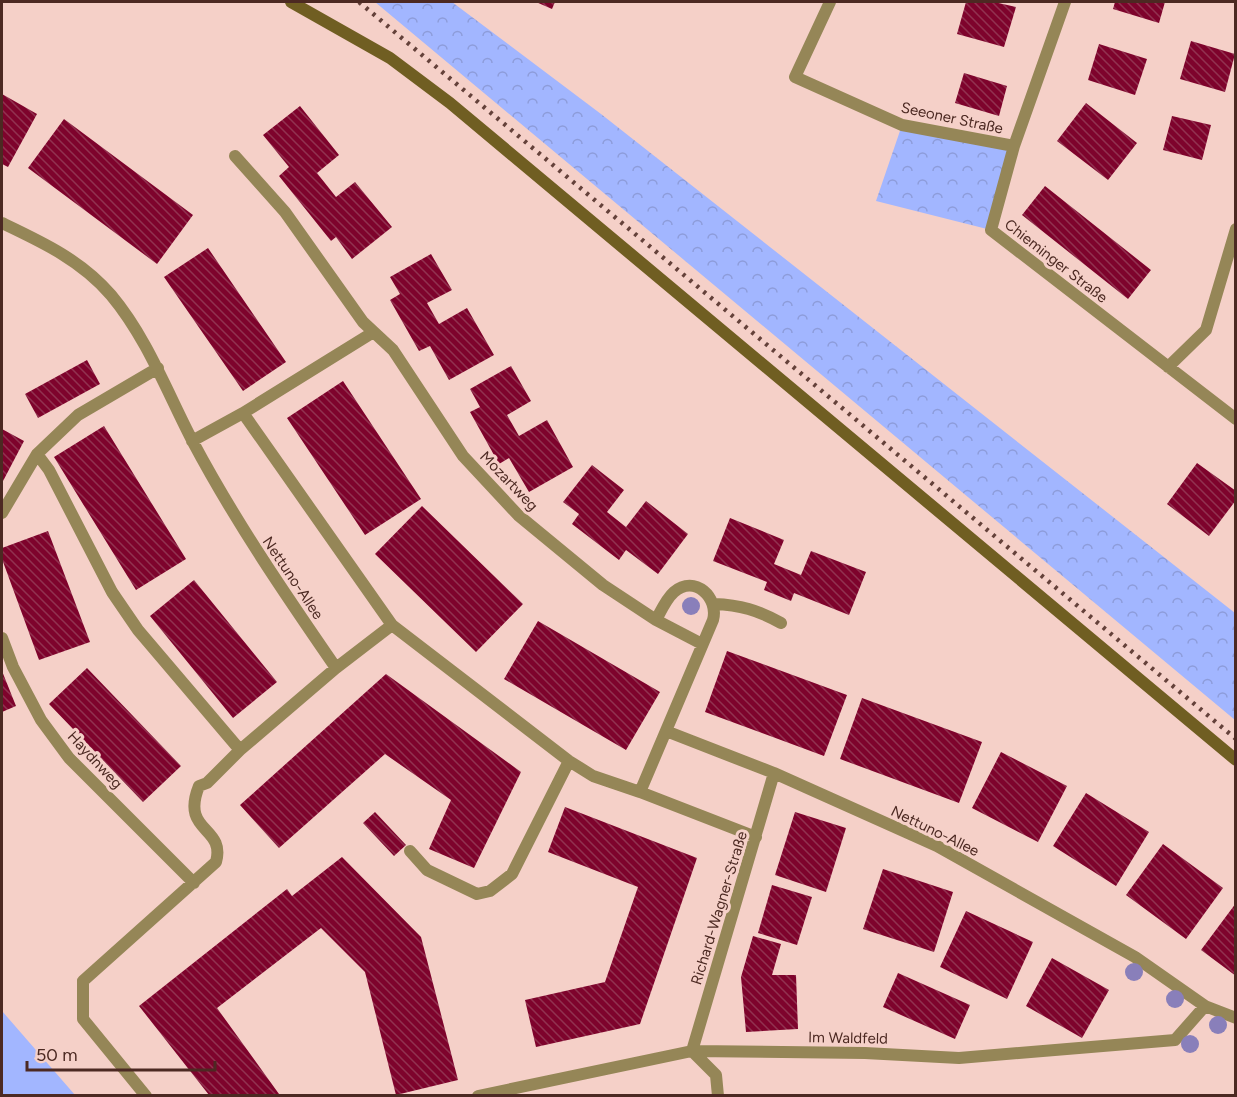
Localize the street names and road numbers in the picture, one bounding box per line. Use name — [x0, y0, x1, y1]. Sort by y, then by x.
street label: Seeoner Straße — [899, 98, 1005, 138]
street label: Chieminger Straße — [1001, 215, 1111, 307]
street label: Mozartweg — [476, 448, 542, 514]
street label: Nettuno-Allee — [259, 533, 327, 623]
street label: Haydnweg — [64, 727, 126, 793]
street label: Nettuno-Allee — [888, 802, 982, 860]
street label: Richard-Wagner-Straße — [687, 829, 751, 987]
street label: Im Waldfeld — [808, 1028, 888, 1048]

